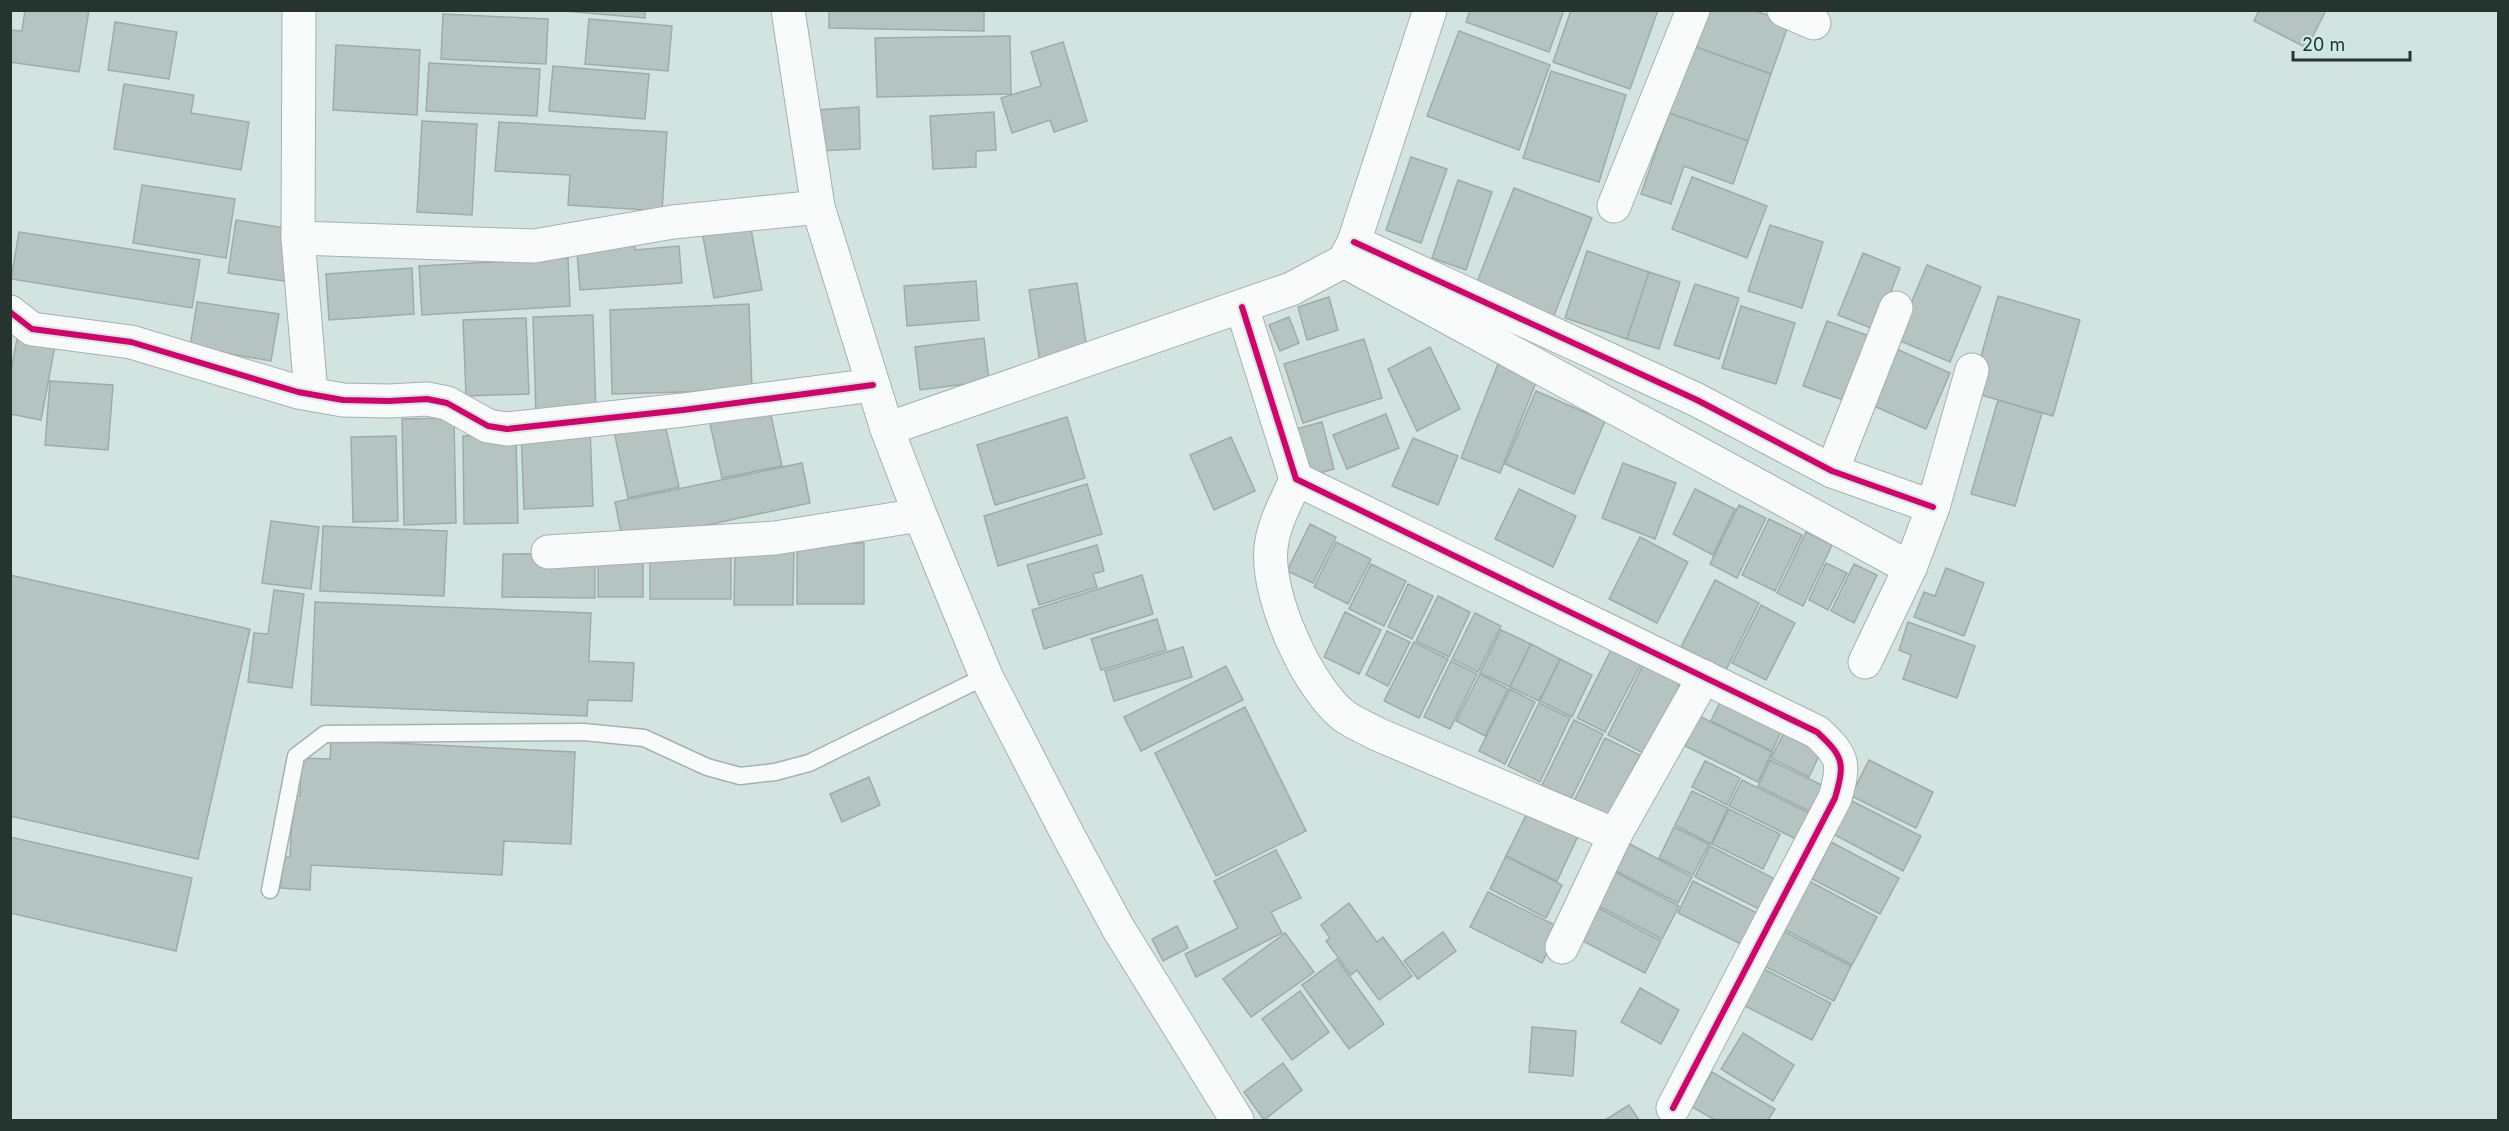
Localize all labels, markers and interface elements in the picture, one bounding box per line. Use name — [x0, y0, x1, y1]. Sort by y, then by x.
scale bar — [2293, 24, 2410, 62]
text: 20 m — [2302, 34, 2345, 55]

